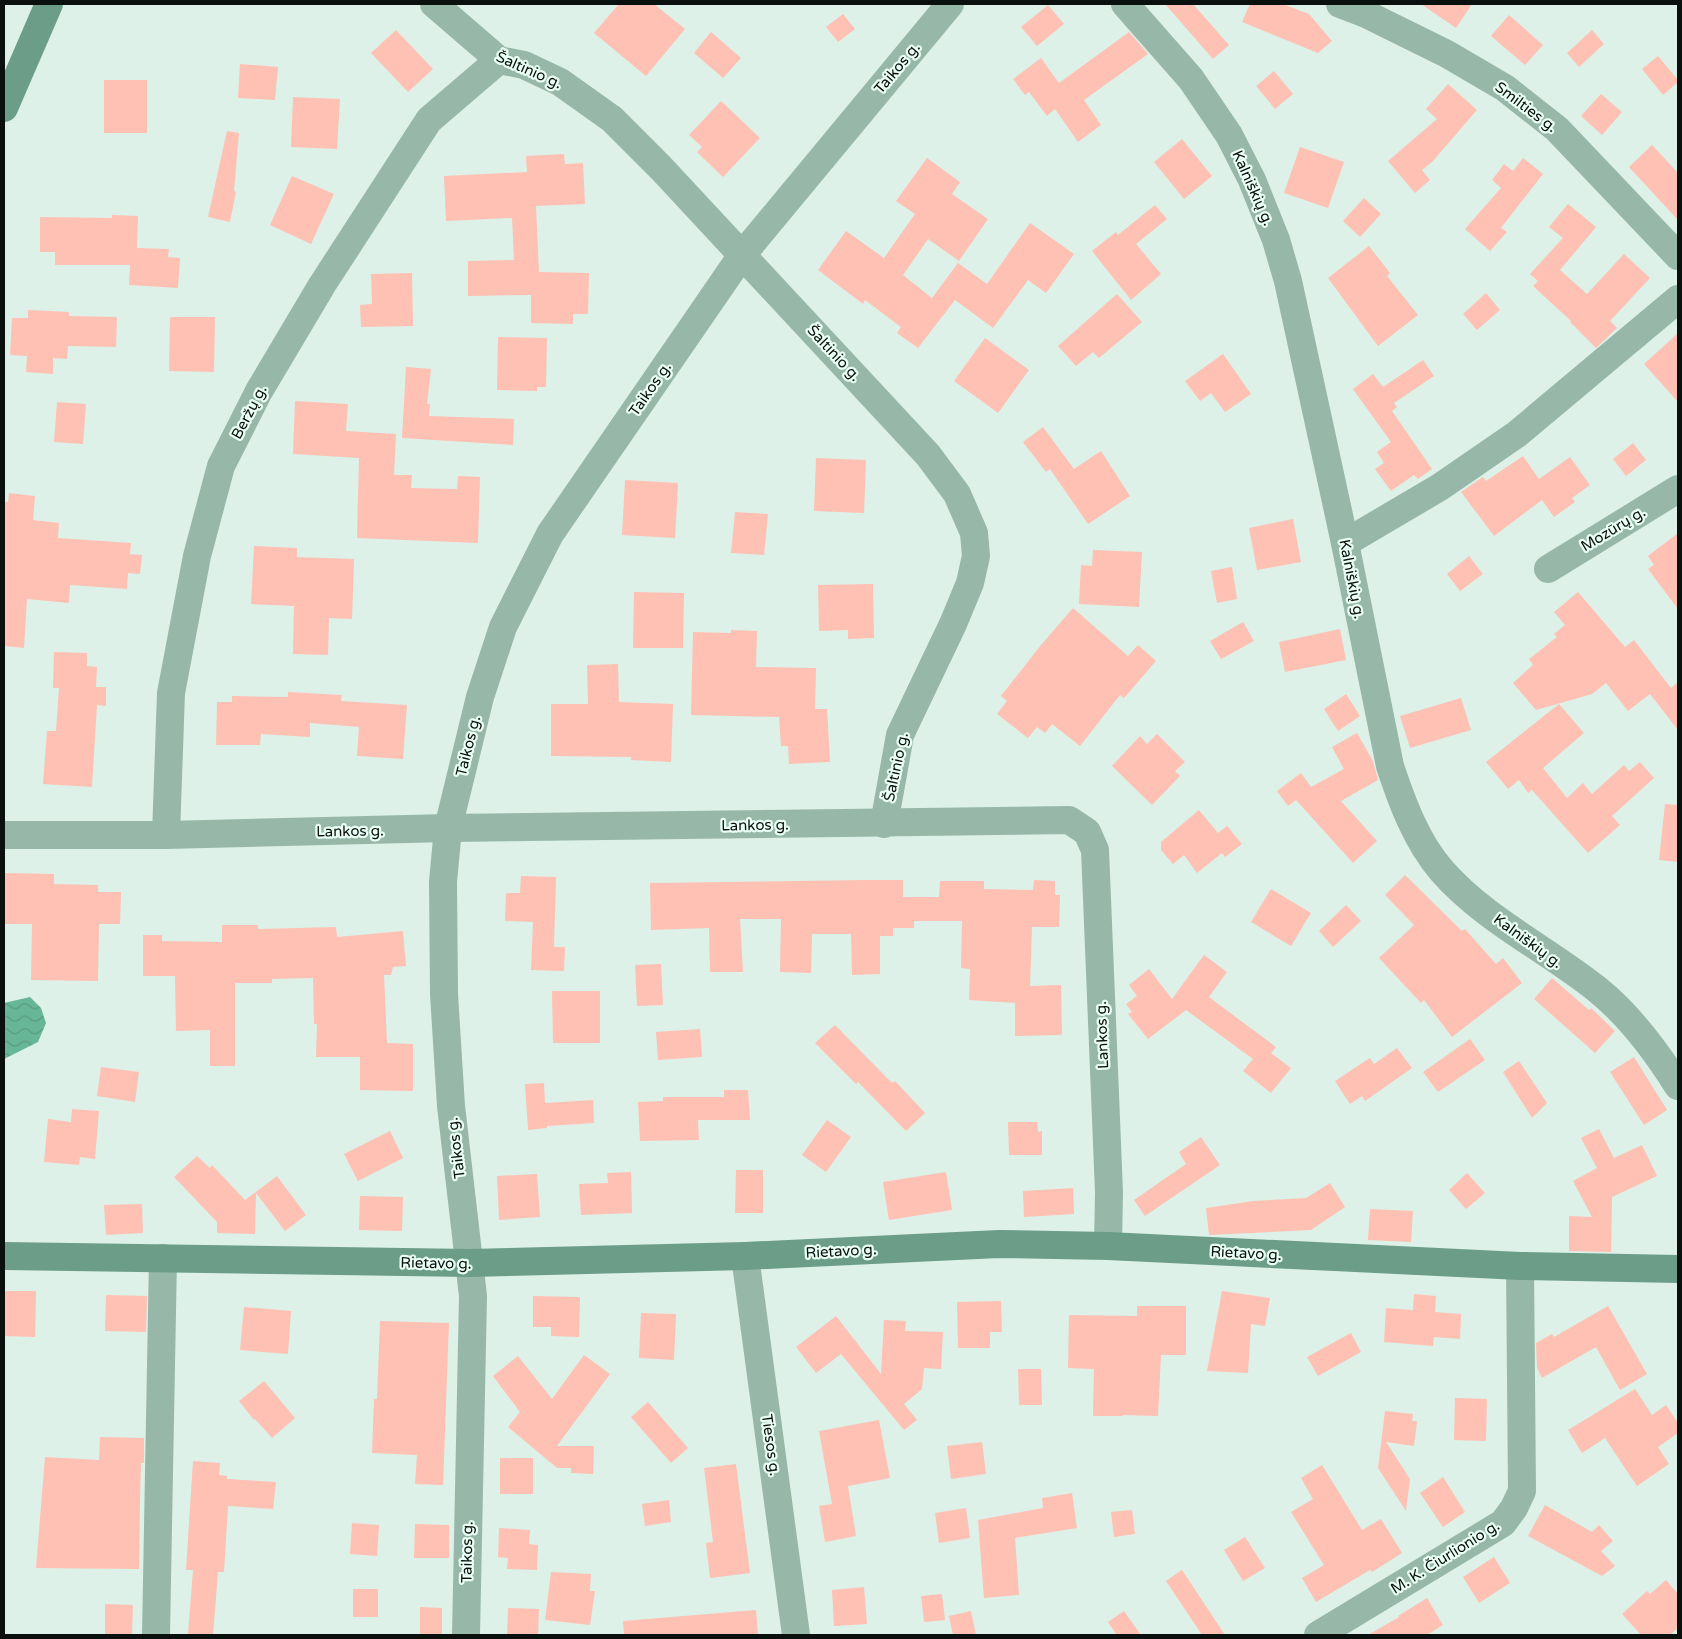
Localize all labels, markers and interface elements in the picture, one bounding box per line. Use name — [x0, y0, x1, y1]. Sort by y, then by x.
street label: Taikos g. — [870, 39, 924, 97]
street label: Šaltinio g. — [493, 48, 565, 92]
street label: Smilties g. — [1492, 78, 1560, 136]
street label: Kalniškių g. — [1228, 148, 1278, 228]
street label: Šaltinio g. — [803, 321, 865, 385]
street label: Taikos g. — [625, 359, 675, 419]
street label: Beržų g. — [227, 382, 271, 442]
street label: Mozūrų g. — [1577, 503, 1649, 555]
street label: Kalniškių g. — [1335, 538, 1369, 620]
street label: Taikos g. — [452, 714, 484, 778]
street label: Šaltinio g. — [880, 731, 912, 803]
street label: Lankos g. — [721, 815, 789, 835]
street label: Lankos g. — [316, 821, 384, 841]
street label: Kalniškių g. — [1490, 910, 1566, 972]
street label: Lankos g. — [1092, 1001, 1112, 1069]
street label: Taikos g. — [443, 1116, 469, 1180]
street label: Rietavo g. — [805, 1240, 877, 1262]
street label: Rietavo g. — [1210, 1242, 1282, 1264]
street label: Rietavo g. — [400, 1253, 472, 1273]
street label: Tiesos g. — [758, 1413, 784, 1477]
street label: M. K. Čiurlionio g. — [1387, 1516, 1503, 1598]
street label: Taikos g. — [457, 1521, 477, 1583]

